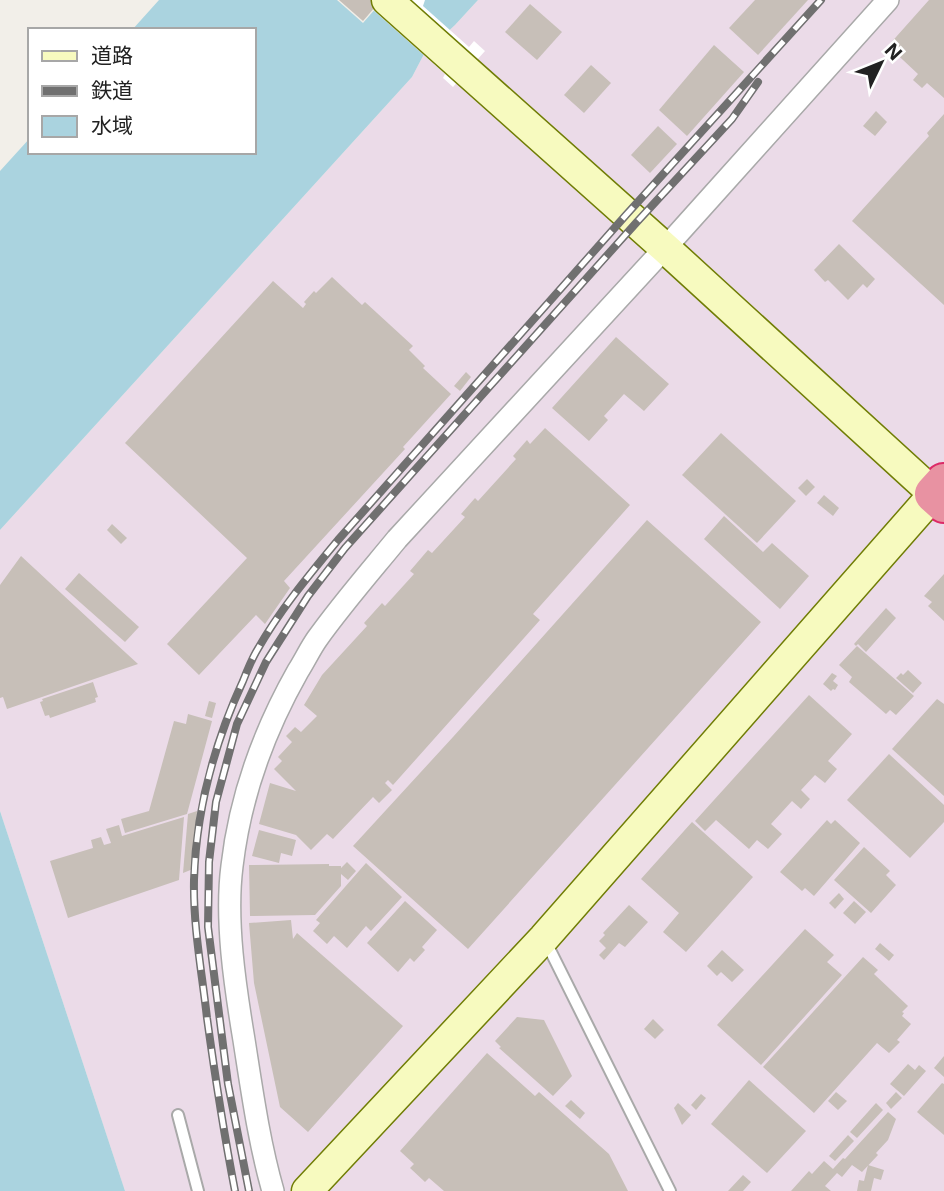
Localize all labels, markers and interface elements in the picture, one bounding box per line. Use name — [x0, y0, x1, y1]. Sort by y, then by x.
legend — [28, 28, 256, 154]
north arrow — [846, 28, 916, 98]
text: N — [880, 39, 906, 65]
text: 道路 — [91, 43, 133, 68]
text: 鉄道 — [91, 78, 133, 103]
text: 水域 — [91, 113, 133, 138]

